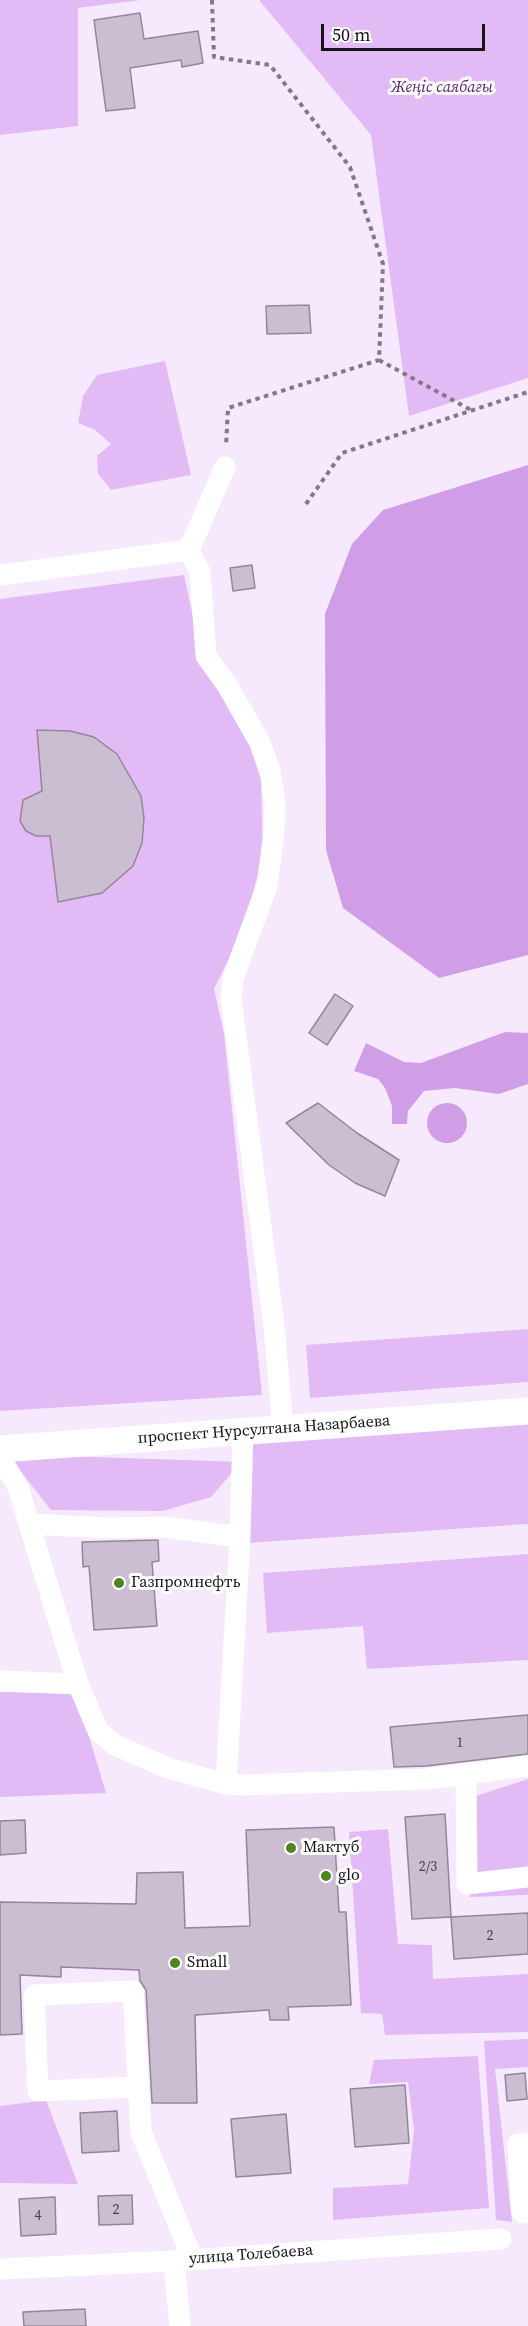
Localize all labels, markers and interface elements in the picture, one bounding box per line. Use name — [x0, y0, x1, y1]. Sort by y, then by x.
scale bar — [324, 12, 488, 50]
text: 50 m — [332, 22, 370, 47]
park label: Жеңіс саябағы — [391, 78, 493, 98]
street label: проспект Нурсултана Назарбаева — [137, 1412, 391, 1448]
place label: Газпромнефть — [131, 1573, 241, 1593]
marker: Газпромнефть — [112, 1576, 126, 1590]
house number: 1 — [457, 1735, 463, 1751]
place label: Мактуб — [303, 1838, 359, 1858]
marker: Мактуб — [284, 1841, 298, 1855]
house number: 2/3 — [419, 1859, 437, 1875]
place label: glo — [338, 1866, 360, 1886]
marker: glo — [319, 1869, 333, 1883]
house number: 2 — [487, 1928, 493, 1944]
place label: Small — [187, 1953, 227, 1973]
marker: Small — [168, 1956, 182, 1970]
house number: 2 — [113, 2202, 119, 2218]
house number: 4 — [35, 2208, 41, 2224]
street label: улица Толебаева — [188, 2241, 314, 2269]

